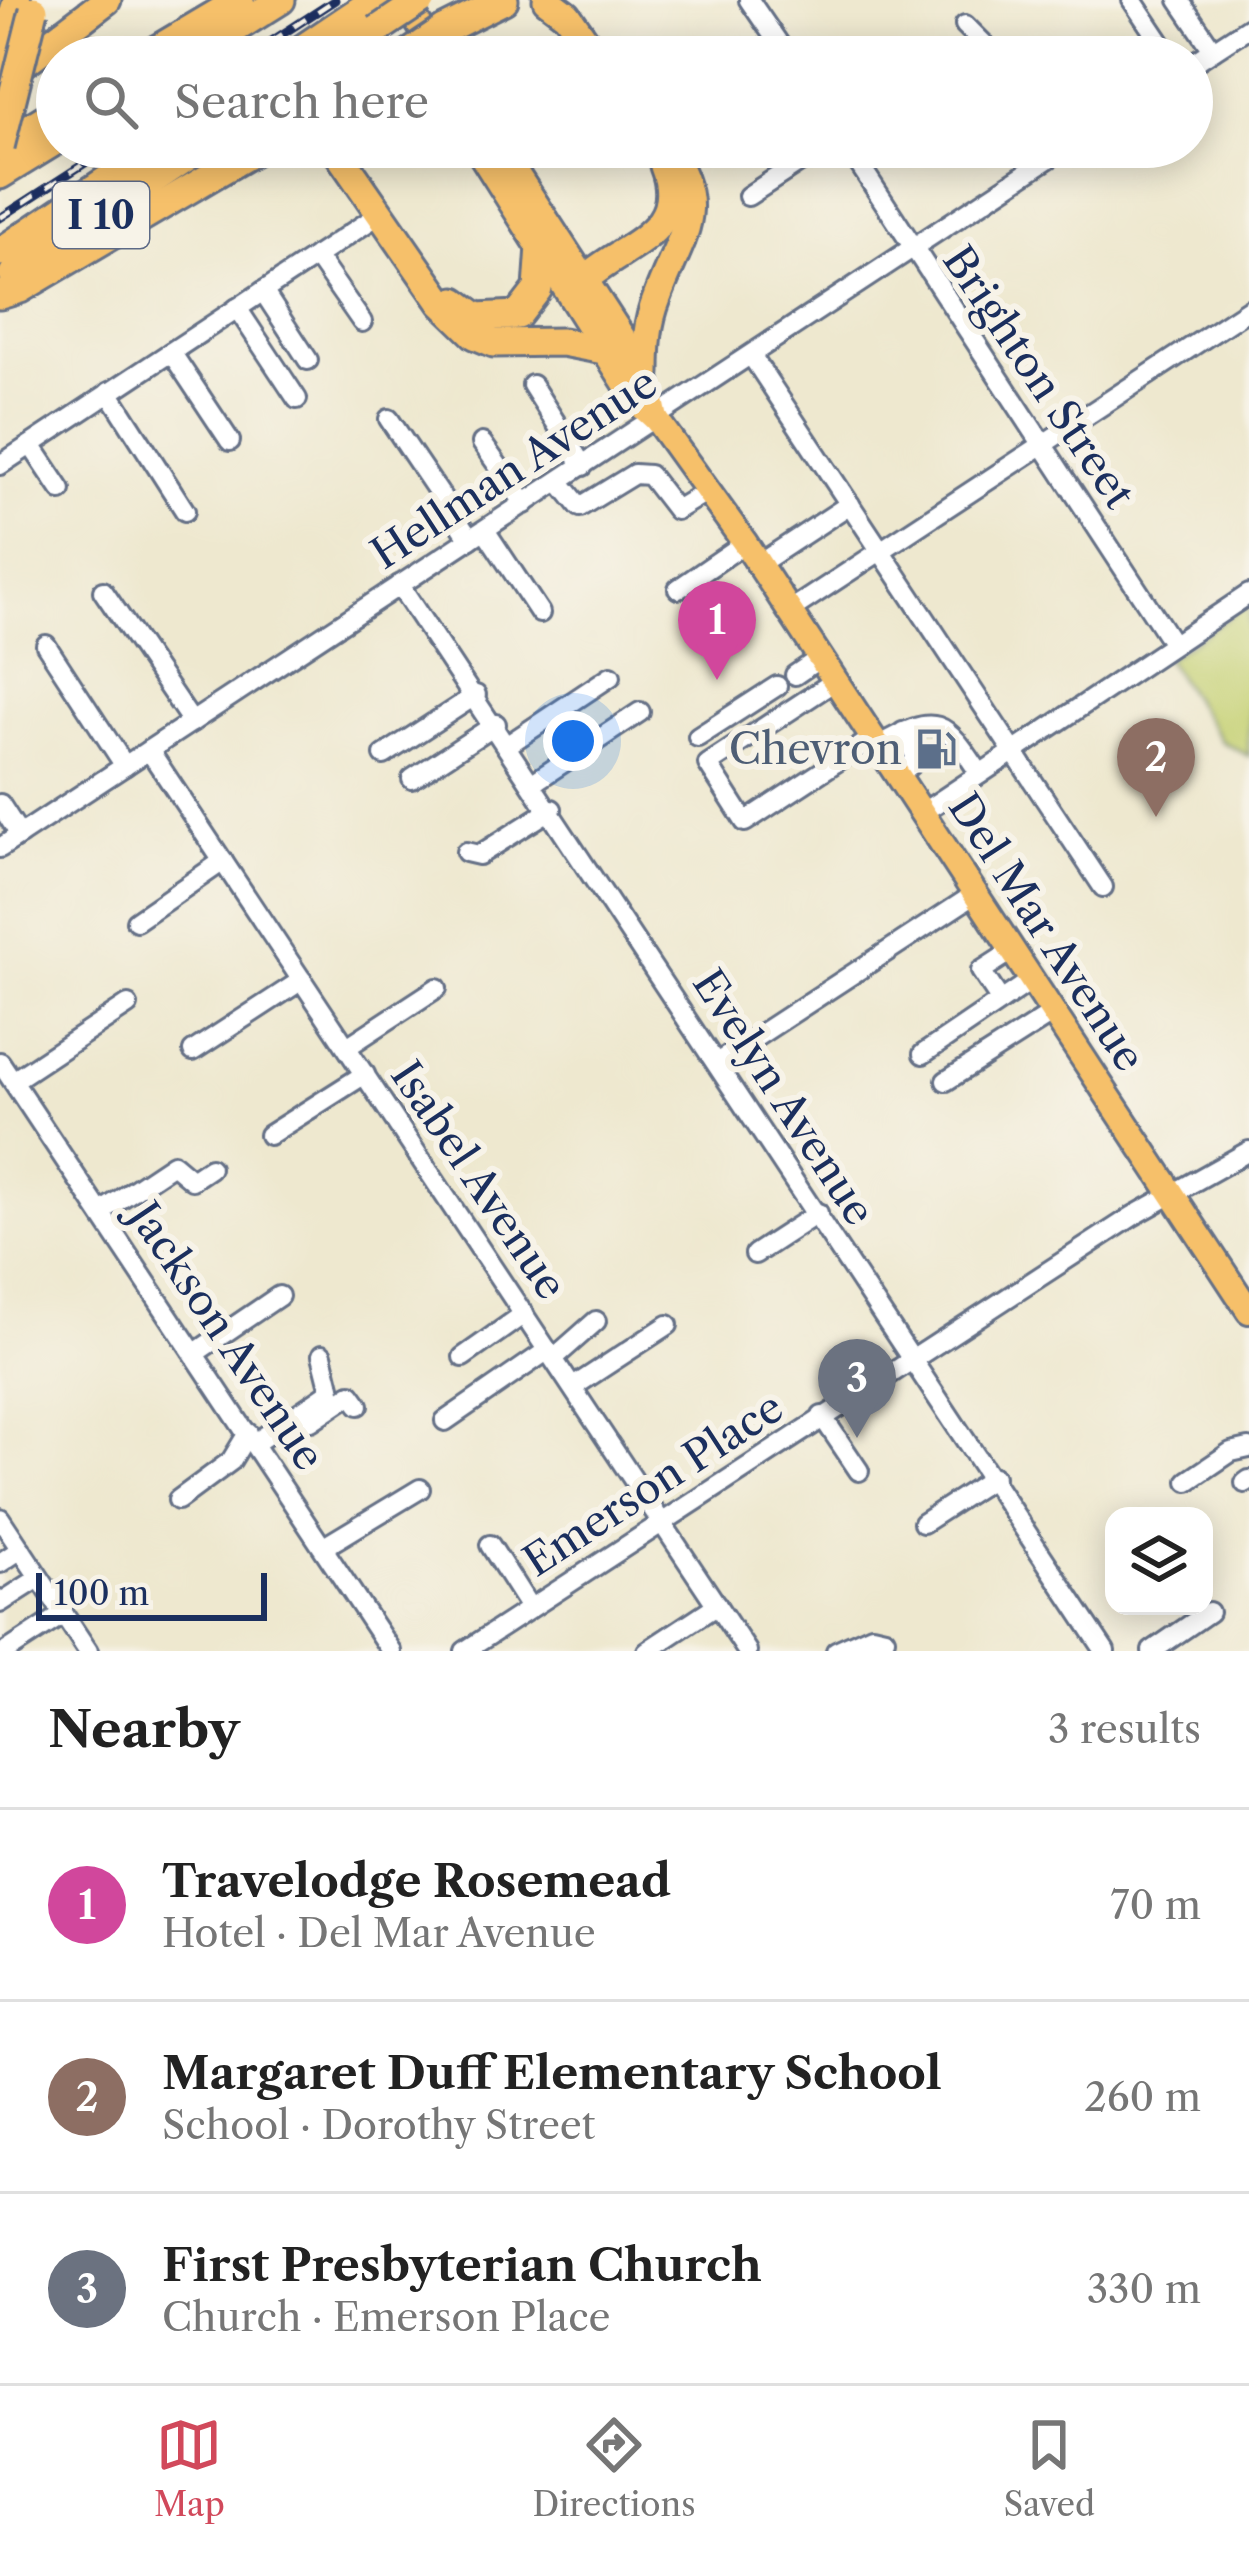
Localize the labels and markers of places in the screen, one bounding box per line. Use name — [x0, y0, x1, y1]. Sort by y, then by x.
pin: 1 — [678, 581, 756, 680]
pin: 2 — [1117, 718, 1195, 817]
place label: Chevron — [729, 723, 902, 775]
fuel station icon: Chevron — [913, 726, 959, 772]
pin: 3 — [818, 1339, 896, 1438]

